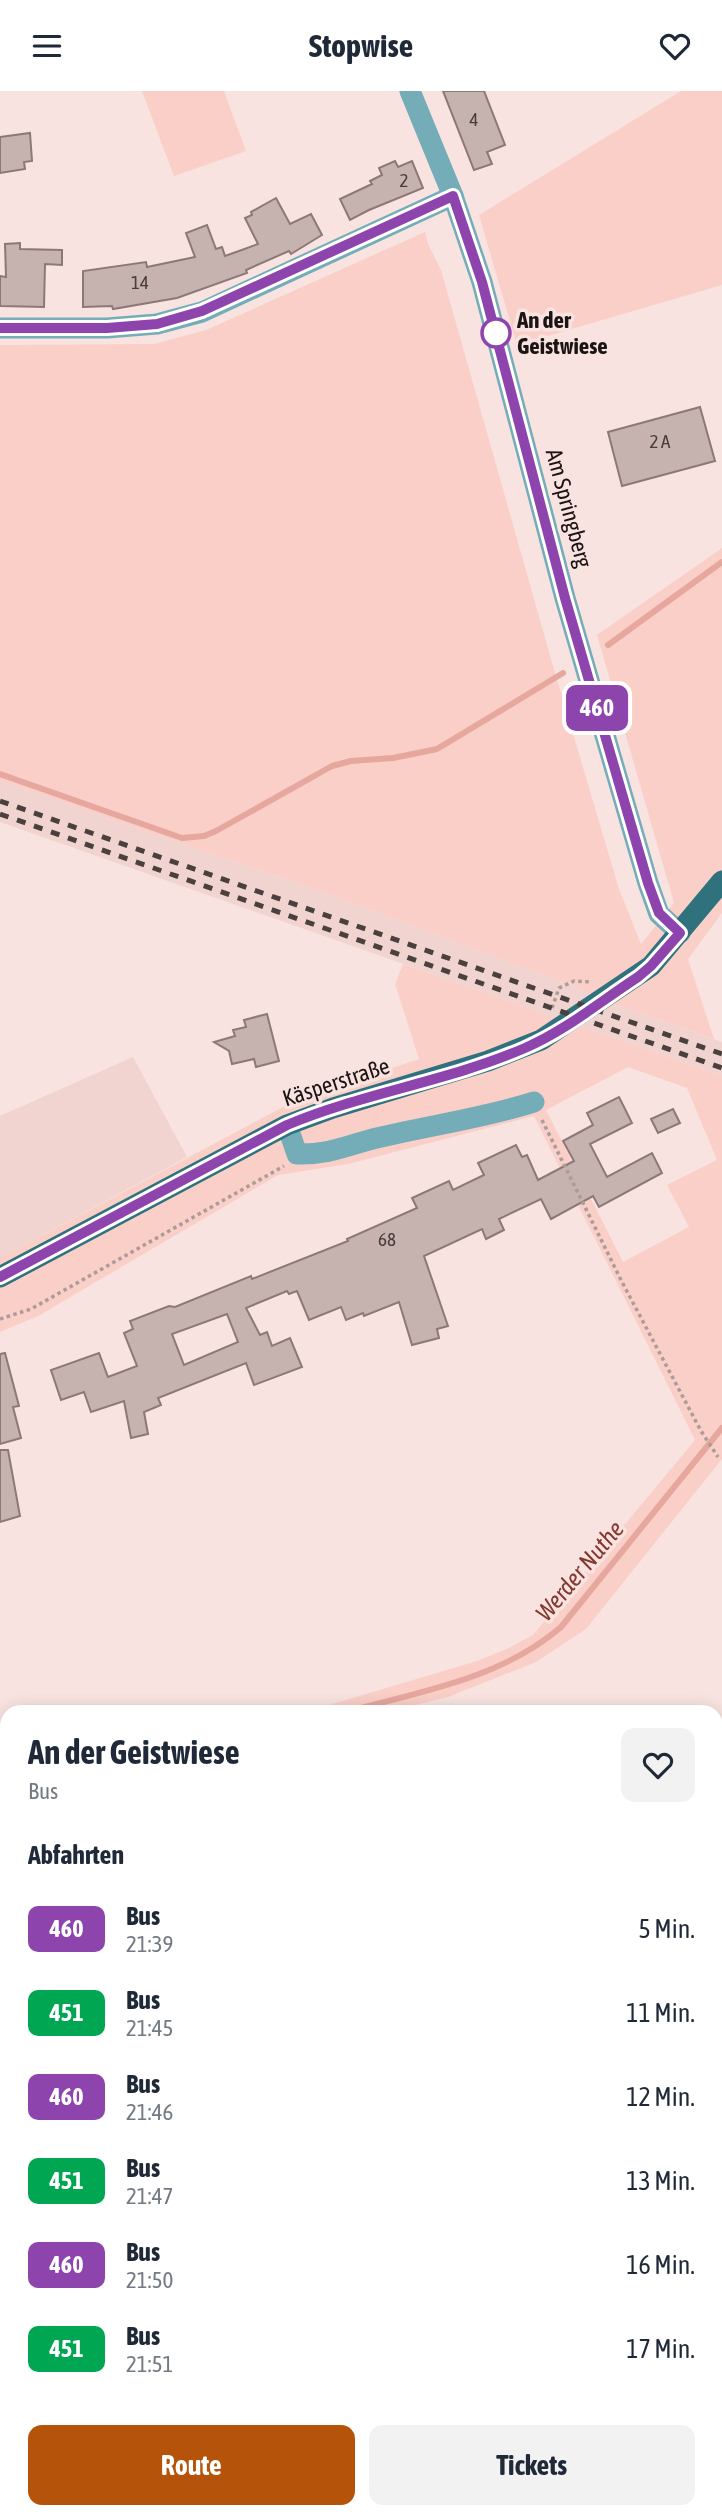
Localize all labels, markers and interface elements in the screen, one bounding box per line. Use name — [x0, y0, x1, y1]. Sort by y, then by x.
icon: menu — [28, 27, 66, 65]
text: Stopwise — [309, 27, 413, 64]
icon: heart — [656, 27, 694, 65]
house number: 4 — [470, 108, 479, 130]
house number: 2 — [400, 169, 408, 191]
house number: 14 — [131, 271, 149, 293]
place label: An der Geistwiese — [516, 307, 608, 359]
marker: An der Geistwiese — [481, 318, 511, 348]
house number: 2 A — [650, 430, 671, 452]
street label: Am Springberg — [541, 446, 597, 570]
line badge: 460 — [557, 685, 637, 731]
text: 460 — [580, 694, 614, 721]
street label: Käsperstraße — [279, 1053, 393, 1111]
house number: 68 — [378, 1228, 396, 1250]
water label: Werder Nuthe — [530, 1515, 629, 1626]
button: heart — [621, 1728, 695, 1802]
text: An der Geistwiese — [28, 1733, 240, 1771]
text: Bus — [28, 1778, 58, 1804]
text: Abfahrten — [28, 1840, 124, 1870]
text: Bus — [126, 1901, 160, 1931]
text: 5 Min. — [639, 1914, 695, 1944]
text: 460 — [50, 1915, 83, 1942]
text: 21:39 — [126, 1931, 173, 1957]
text: Bus — [126, 1985, 160, 2015]
text: 11 Min. — [626, 1998, 695, 2028]
text: 451 — [50, 1999, 83, 2026]
text: 21:45 — [126, 2015, 173, 2041]
text: Bus — [126, 2069, 160, 2099]
text: 12 Min. — [626, 2082, 695, 2112]
text: 460 — [50, 2083, 83, 2110]
text: 21:46 — [126, 2099, 173, 2125]
text: Bus — [126, 2153, 160, 2183]
text: 13 Min. — [626, 2166, 695, 2196]
text: 451 — [50, 2167, 83, 2194]
text: 21:47 — [126, 2183, 173, 2209]
text: Bus — [126, 2237, 160, 2267]
text: 16 Min. — [626, 2250, 695, 2280]
text: 460 — [50, 2251, 83, 2278]
text: 21:50 — [126, 2267, 173, 2293]
text: Bus — [126, 2321, 160, 2351]
text: 17 Min. — [626, 2334, 695, 2364]
text: 451 — [50, 2335, 83, 2362]
text: 21:51 — [126, 2351, 173, 2377]
button: Route — [28, 2425, 355, 2505]
button: Tickets — [369, 2425, 695, 2505]

